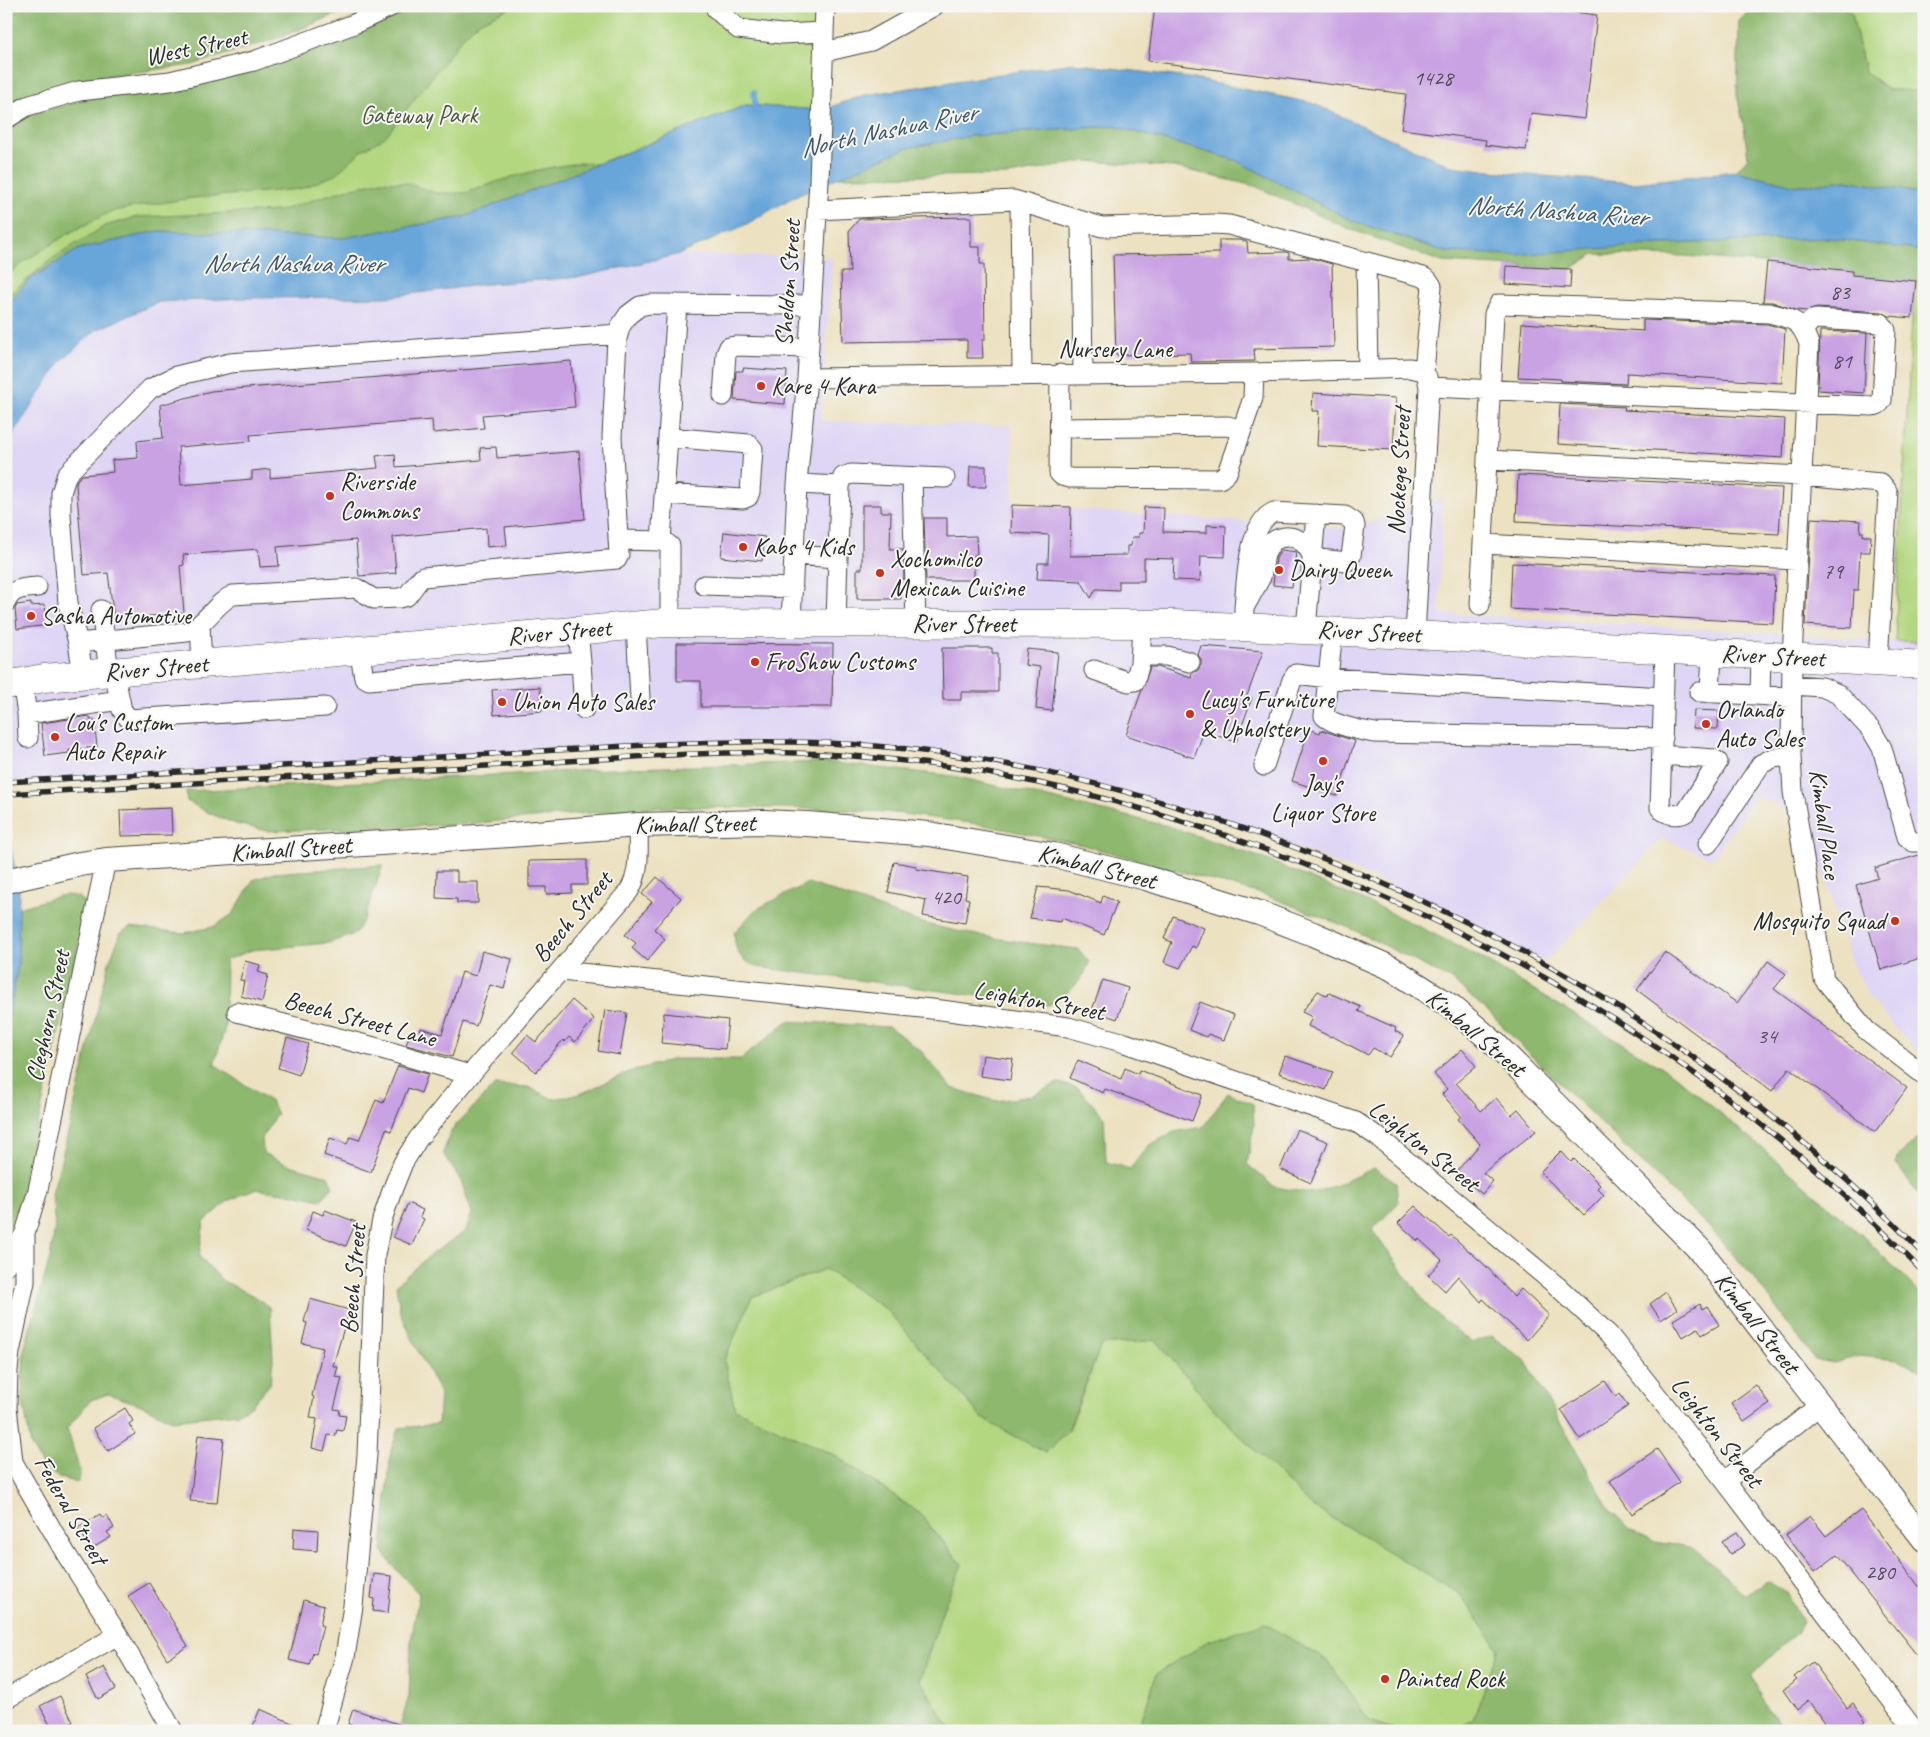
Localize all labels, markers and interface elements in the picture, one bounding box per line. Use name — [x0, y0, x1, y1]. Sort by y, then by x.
street label: West Street — [142, 20, 252, 73]
house number: 1428 — [1413, 64, 1455, 92]
water label: North Nashua River — [797, 94, 984, 165]
park label: Gateway Park — [361, 99, 479, 131]
water label: North Nashua River — [1466, 188, 1652, 234]
street label: Sheldon Street — [768, 216, 809, 347]
water label: North Nashua River — [203, 247, 387, 280]
house number: 83 — [1830, 278, 1852, 306]
street label: Nursery Lane — [1058, 333, 1174, 365]
house number: 81 — [1832, 347, 1853, 375]
place label: Kare 4 Kara — [771, 370, 877, 402]
marker: Kare 4 Kara — [755, 380, 767, 392]
street label: Nockege Street — [1380, 403, 1419, 535]
place label: Riverside Commons — [340, 466, 421, 527]
marker: Riverside Commons — [324, 490, 336, 502]
place label: Kabs 4 Kids — [753, 531, 856, 563]
marker: Kabs 4 Kids — [737, 541, 749, 553]
place label: Xochomilco Mexican Cuisine — [890, 543, 1026, 604]
place label: Dairy Queen — [1289, 554, 1393, 586]
house number: 79 — [1823, 557, 1845, 585]
marker: Dairy Queen — [1273, 564, 1285, 576]
marker: Xochomilco Mexican Cuisine — [874, 567, 886, 579]
place label: Sasha Automotive — [41, 600, 193, 632]
street label: River Street — [912, 608, 1019, 640]
marker: Sasha Automotive — [25, 610, 37, 622]
street label: River Street — [506, 611, 615, 652]
street label: River Street — [1316, 613, 1424, 651]
street label: River Street — [1720, 637, 1828, 675]
place label: FroShow Customs — [765, 646, 917, 678]
street label: River Street — [103, 647, 212, 688]
marker: FroShow Customs — [749, 656, 761, 668]
place label: Lucy's Furniture & Upholstery — [1200, 684, 1336, 745]
place label: Union Auto Sales — [512, 686, 657, 718]
place label: Orlando Auto Sales — [1716, 694, 1806, 755]
marker: Union Auto Sales — [496, 696, 508, 708]
place label: Lou's Custom Auto Repair — [65, 707, 174, 768]
marker: Lucy's Furniture & Upholstery — [1184, 708, 1196, 720]
marker: Orlando Auto Sales — [1700, 718, 1712, 730]
marker: Lou's Custom Auto Repair — [49, 731, 61, 743]
marker: Jay's Liquor Store — [1317, 755, 1329, 767]
street label: Kimball Place — [1801, 767, 1849, 883]
place label: Jay's Liquor Store — [1271, 768, 1377, 829]
street label: Kimball Street — [634, 807, 758, 841]
street label: Kimball Street — [230, 829, 355, 869]
street label: Kimball Street — [1035, 837, 1162, 898]
street label: Beech Street — [525, 863, 621, 969]
house number: 420 — [931, 883, 963, 911]
place label: Mosquito Squad — [1753, 905, 1889, 937]
marker: Mosquito Squad — [1889, 915, 1901, 927]
street label: Cleghorn Street — [18, 945, 78, 1085]
street label: Leighton Street — [971, 974, 1109, 1029]
street label: Kimball Street — [1419, 982, 1535, 1086]
street label: Beech Street Lane — [281, 983, 441, 1055]
house number: 34 — [1757, 1022, 1779, 1050]
street label: Leighton Street — [1362, 1093, 1488, 1201]
street label: Beech Street — [332, 1220, 374, 1335]
street label: Kimball Street — [1707, 1266, 1808, 1383]
street label: Leighton Street — [1664, 1370, 1772, 1496]
street label: Federal Street — [27, 1450, 117, 1574]
house number: 280 — [1865, 1558, 1897, 1586]
place label: Painted Rock — [1395, 1663, 1507, 1695]
marker: Painted Rock — [1379, 1673, 1391, 1685]

